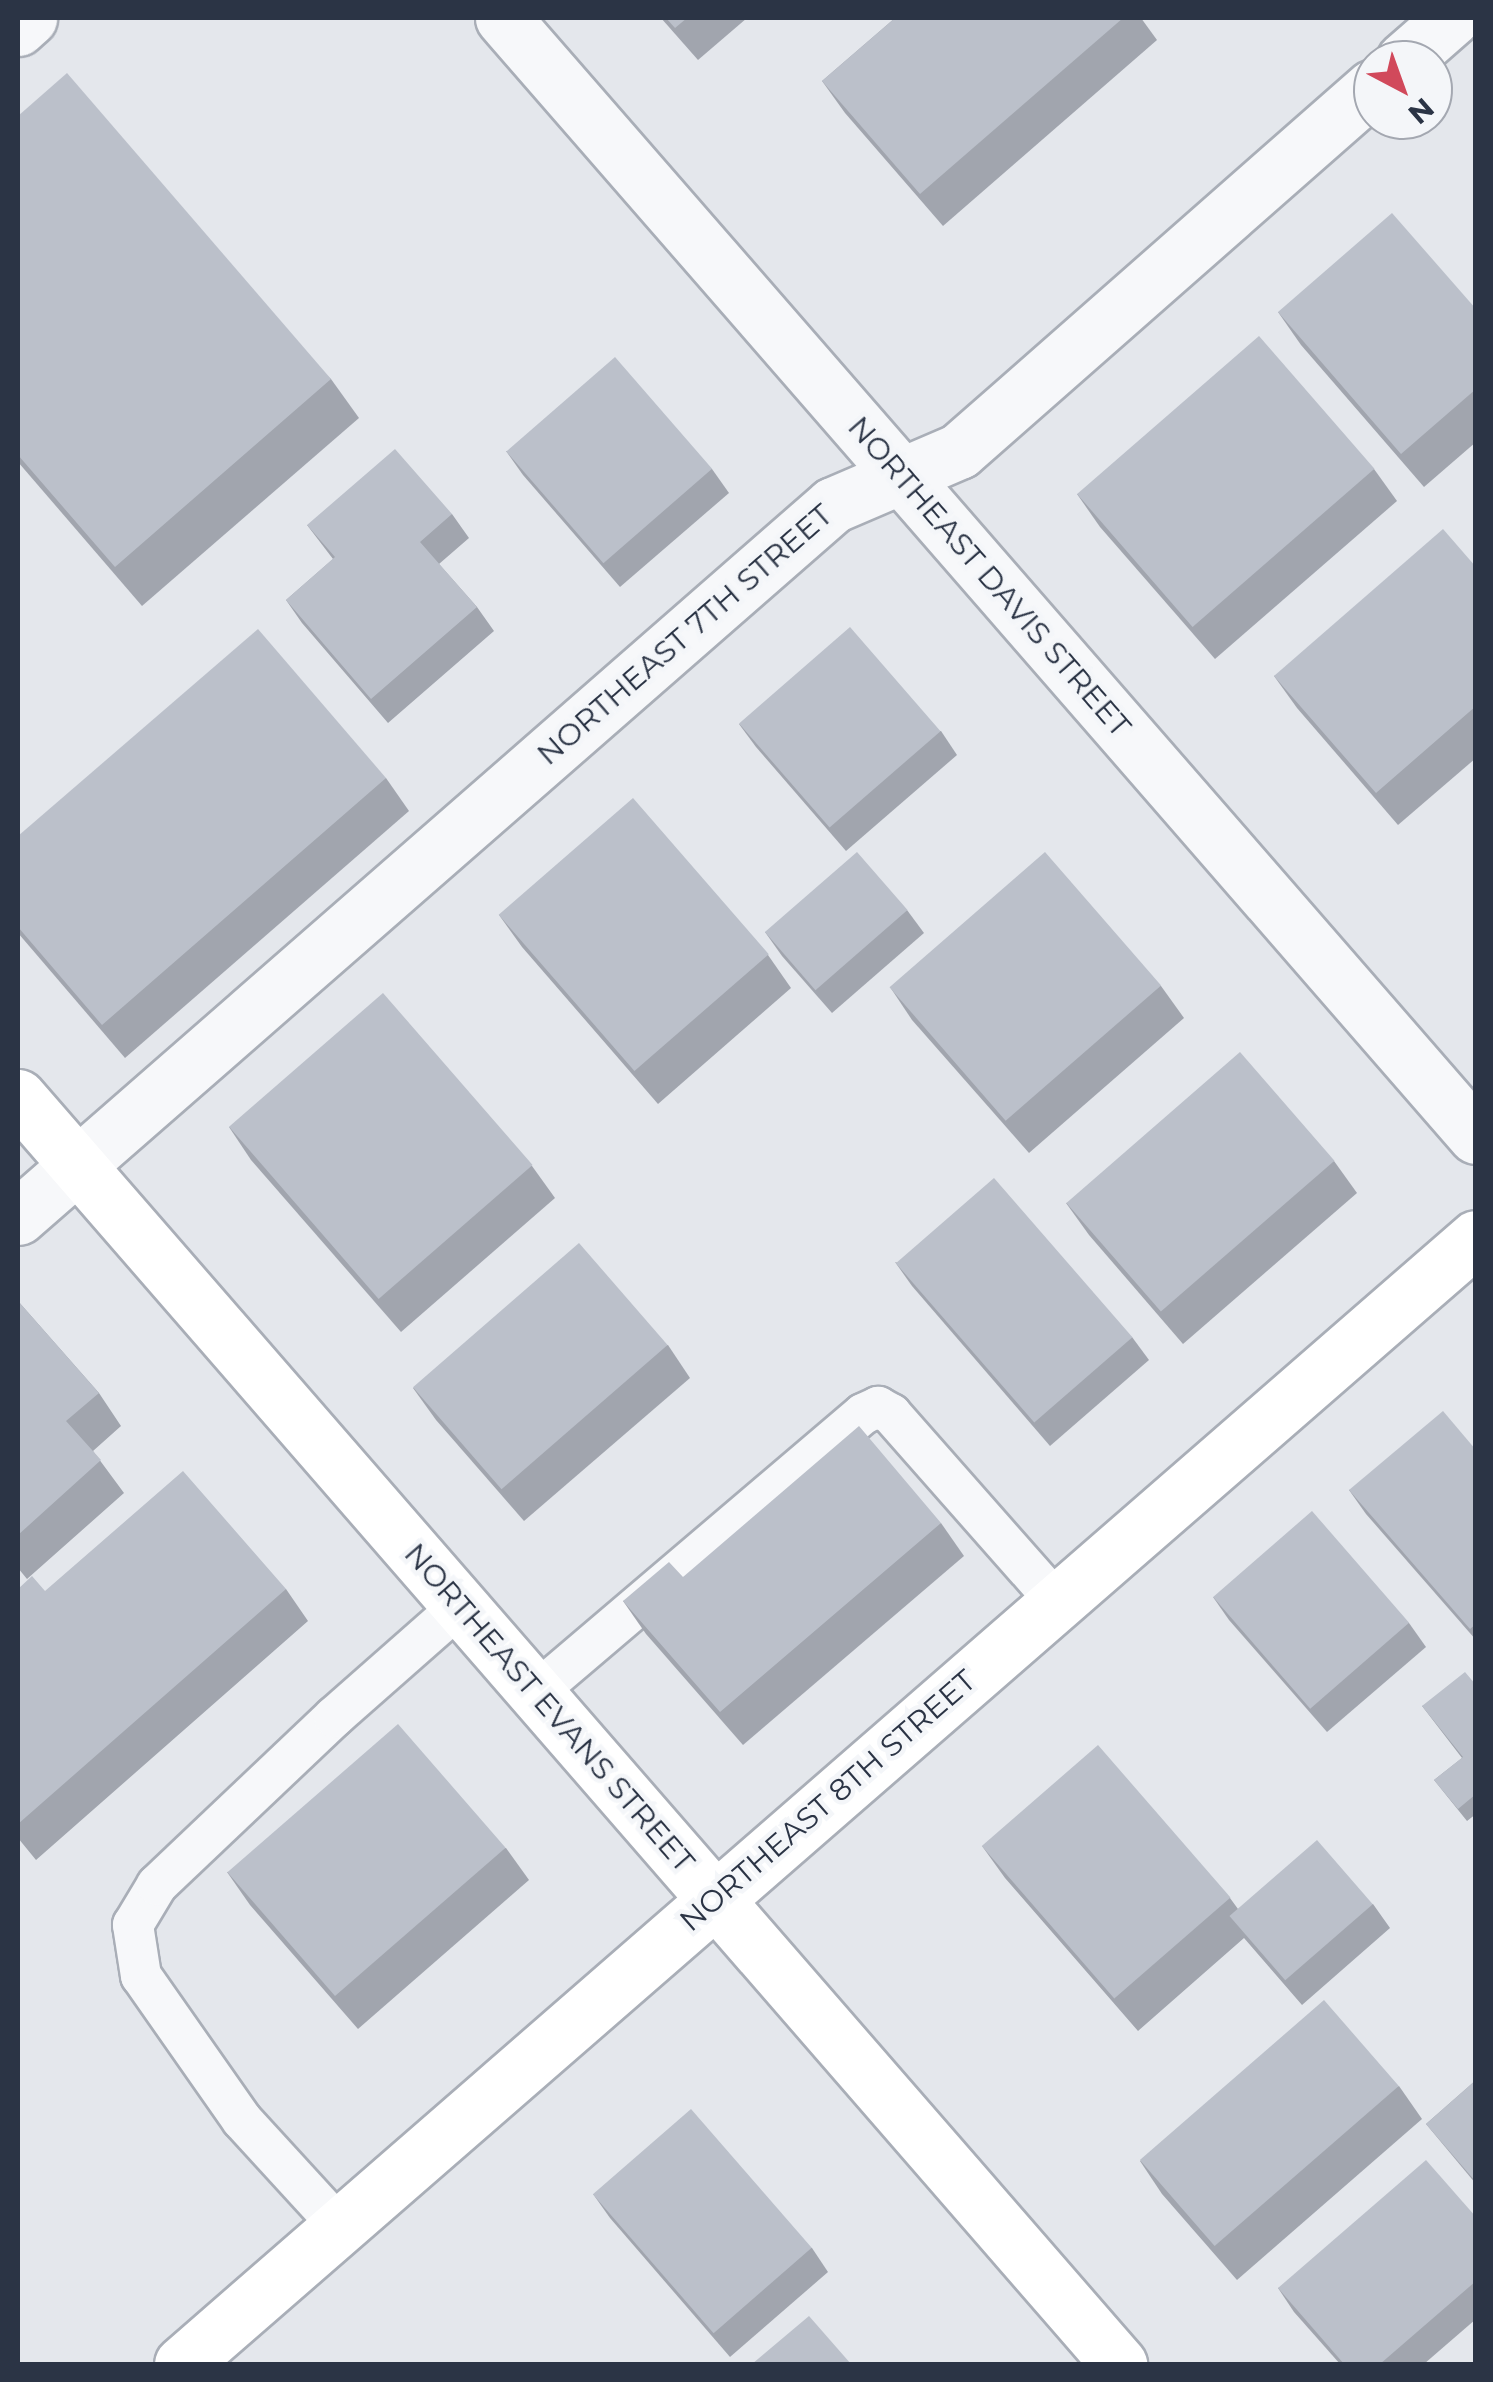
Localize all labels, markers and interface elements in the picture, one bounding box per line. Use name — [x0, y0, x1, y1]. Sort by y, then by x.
north arrow — [1353, 40, 1453, 140]
text: N — [1402, 91, 1441, 131]
street label: NORTHEAST DAVIS STREET — [840, 410, 1138, 744]
street label: NORTHEAST 7TH STREET — [530, 497, 840, 773]
street label: NORTHEAST EVANS STREET — [396, 1536, 702, 1880]
street label: NORTHEAST 8TH STREET — [673, 1663, 983, 1939]

